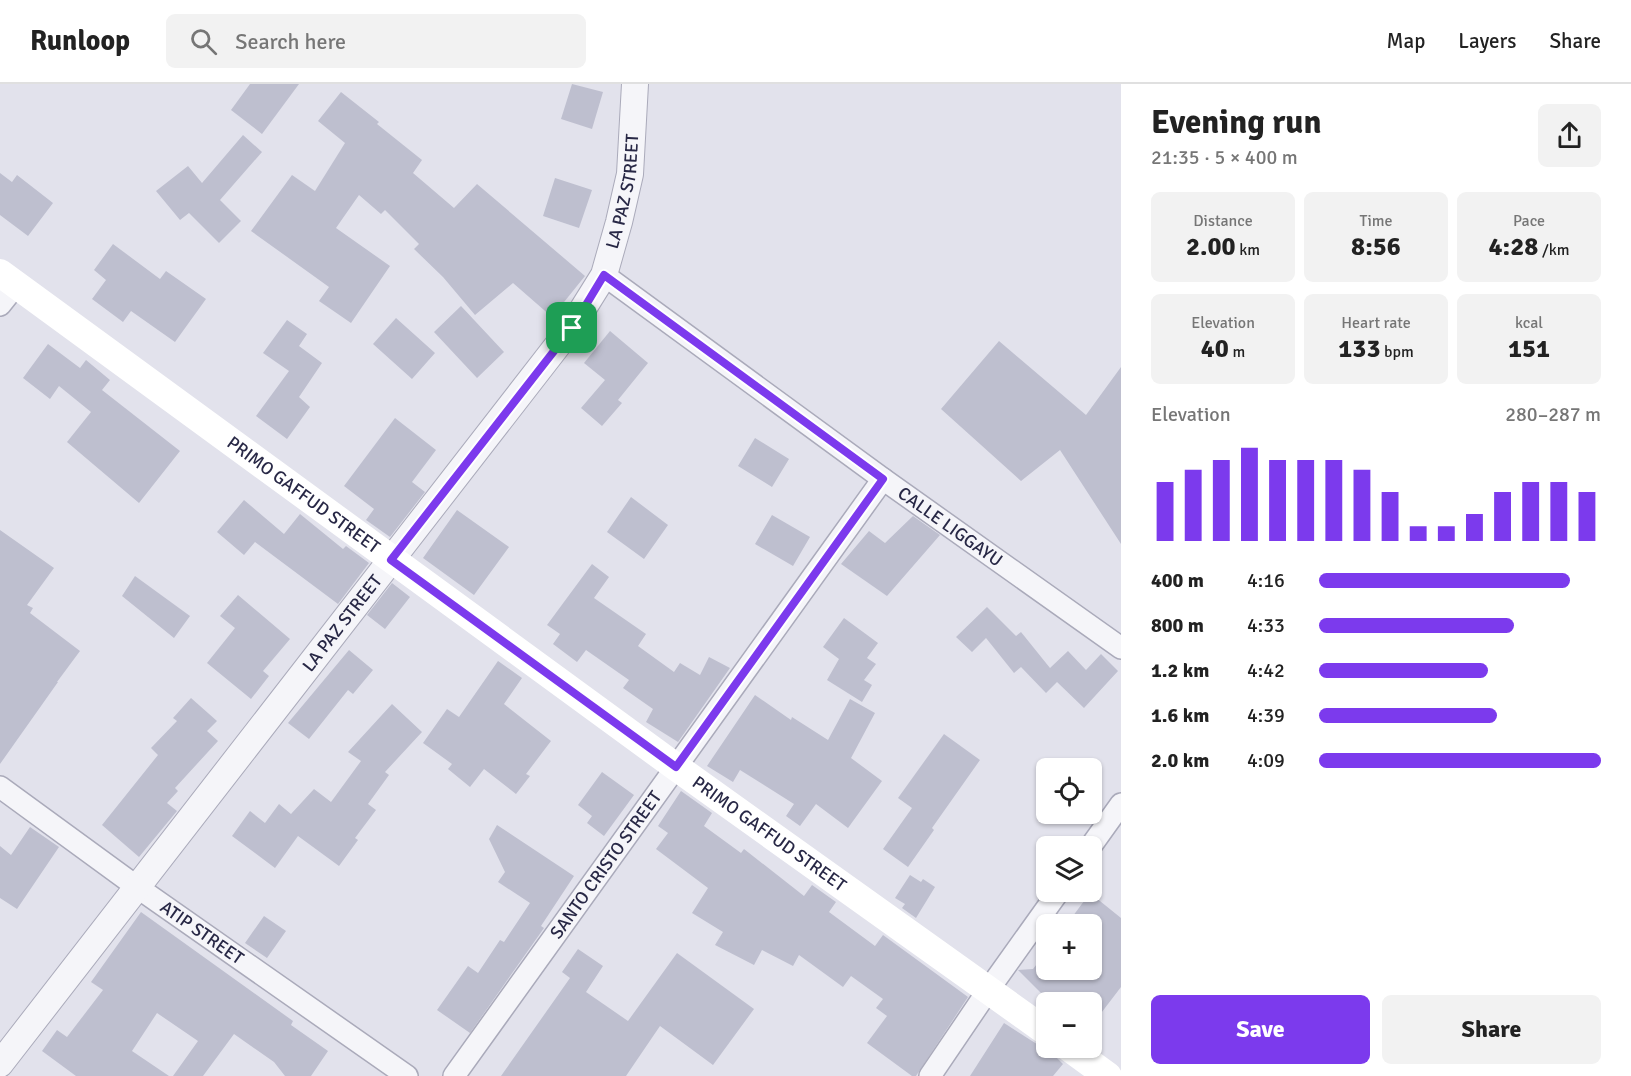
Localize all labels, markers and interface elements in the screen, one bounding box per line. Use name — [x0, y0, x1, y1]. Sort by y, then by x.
search box — [166, 14, 586, 68]
text: Runloop — [30, 24, 130, 58]
icon: search — [187, 25, 220, 58]
text: Search here — [235, 28, 346, 55]
text: Map — [1387, 28, 1425, 54]
text: Layers — [1458, 28, 1516, 54]
text: Share — [1549, 28, 1601, 54]
text: Evening run — [1151, 102, 1321, 143]
button: share — [1538, 104, 1601, 167]
street label: LA PAZ STREET — [601, 133, 643, 251]
text: 21:35 · 5 × 400 m — [1151, 145, 1298, 170]
text: Distance — [1193, 211, 1253, 231]
text: Time — [1360, 211, 1392, 231]
text: Pace — [1513, 211, 1545, 231]
text: 2.00 — [1186, 231, 1236, 263]
text: 8:56 — [1351, 231, 1401, 263]
text: 4:28 — [1489, 231, 1538, 263]
text: km — [1236, 240, 1260, 260]
text: /km — [1538, 240, 1569, 260]
pin — [546, 302, 597, 353]
icon: arrive — [555, 311, 588, 344]
text: Elevation — [1191, 313, 1255, 333]
text: Heart rate — [1341, 313, 1411, 333]
text: kcal — [1515, 313, 1543, 333]
text: 40 — [1201, 333, 1229, 365]
text: 133 — [1338, 333, 1380, 365]
text: 151 — [1508, 333, 1550, 365]
text: m — [1229, 342, 1245, 362]
text: bpm — [1380, 342, 1414, 362]
text: Elevation — [1151, 402, 1231, 427]
text: 280–287 m — [1505, 402, 1601, 427]
street label: PRIMO GAFFUD STREET — [223, 432, 385, 558]
street label: CALLE LIGGAYU — [894, 482, 1007, 571]
text: 400 m — [1151, 568, 1204, 593]
text: 4:16 — [1247, 568, 1285, 593]
street label: LA PAZ STREET — [298, 570, 387, 676]
text: 800 m — [1151, 613, 1204, 638]
text: 4:33 — [1247, 613, 1285, 638]
text: 1.2 km — [1151, 658, 1209, 683]
text: 4:42 — [1247, 658, 1285, 683]
text: 1.6 km — [1151, 703, 1209, 728]
text: 4:39 — [1247, 703, 1285, 728]
text: 2.0 km — [1151, 748, 1209, 773]
text: 4:09 — [1247, 748, 1285, 773]
map controls — [1036, 758, 1102, 1058]
button: locate — [1036, 758, 1102, 824]
street label: PRIMO GAFFUD STREET — [688, 771, 851, 896]
street label: SANTO CRISTO STREET — [545, 787, 666, 943]
button: layers — [1036, 836, 1102, 902]
street label: ATIP STREET — [156, 896, 248, 969]
button: + — [1036, 914, 1102, 980]
button: − — [1036, 992, 1102, 1058]
button: Save — [1151, 995, 1370, 1064]
button: Share — [1382, 995, 1601, 1064]

